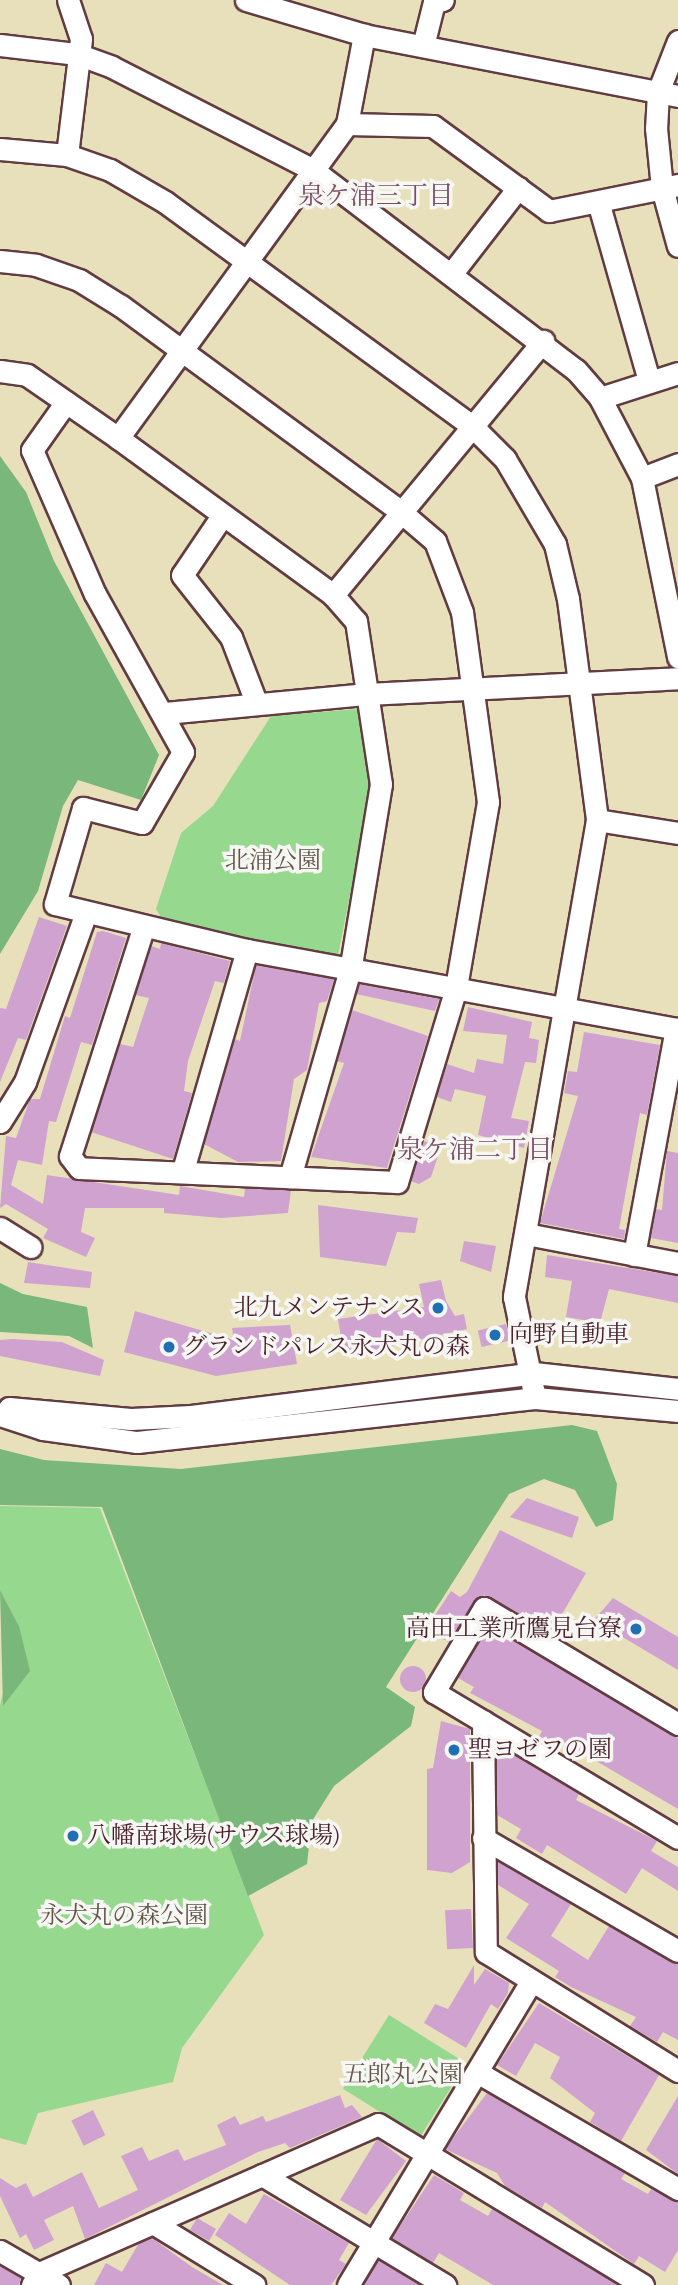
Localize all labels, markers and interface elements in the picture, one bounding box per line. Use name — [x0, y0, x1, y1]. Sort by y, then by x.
district label: 泉ケ浦三丁目 — [298, 180, 454, 212]
park label: 北浦公園 — [225, 847, 321, 875]
district label: 泉ケ浦二丁目 — [397, 1134, 553, 1166]
place label: 北九メンテナンス — [232, 1294, 424, 1322]
marker: 北九メンテナンス — [430, 1300, 446, 1316]
place label: 向野自動車 — [509, 1321, 629, 1349]
marker: 向野自動車 — [487, 1327, 503, 1343]
place label: グランドパレス永犬丸の森 — [183, 1333, 471, 1361]
marker: グランドパレス永犬丸の森 — [161, 1339, 177, 1355]
place label: 高田工業所鷹見台寮 — [406, 1615, 622, 1643]
marker: 高田工業所鷹見台寮 — [628, 1621, 644, 1637]
place label: 聖ヨゼフの園 — [468, 1736, 612, 1764]
marker: 聖ヨゼフの園 — [446, 1742, 462, 1758]
place label: 八幡南球場(サウス球場) — [87, 1822, 340, 1850]
marker: 八幡南球場(サウス球場) — [65, 1828, 81, 1844]
park label: 永犬丸の森公園 — [40, 1902, 208, 1930]
park label: 五郎丸公園 — [343, 2061, 463, 2089]

